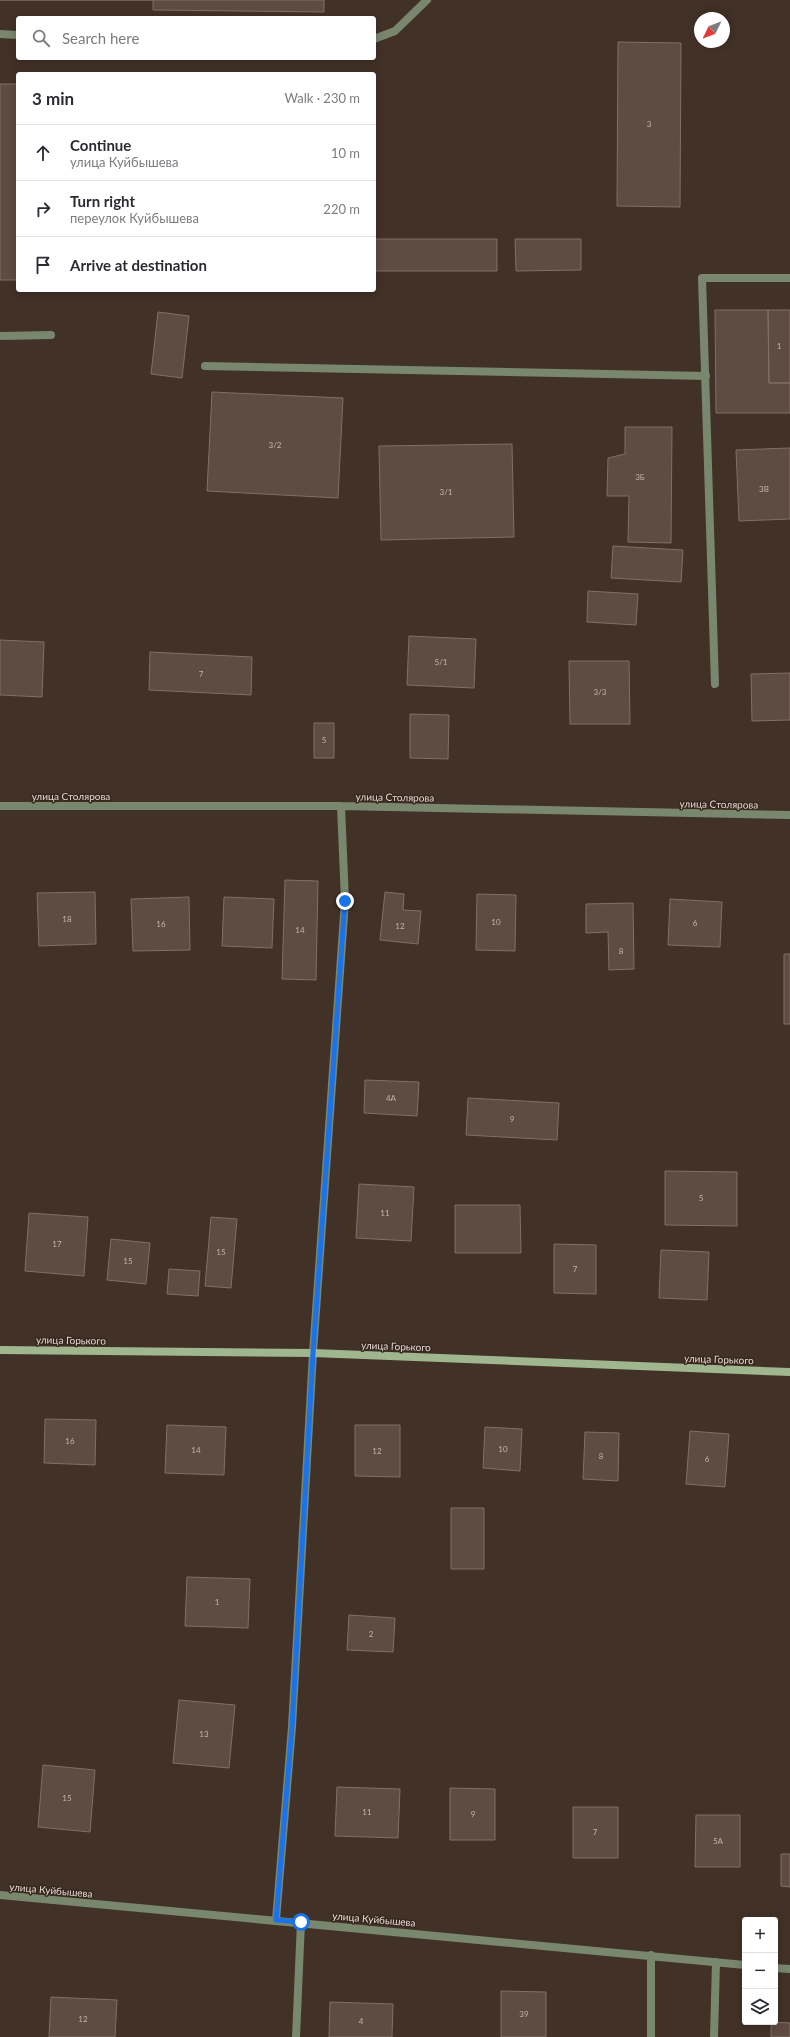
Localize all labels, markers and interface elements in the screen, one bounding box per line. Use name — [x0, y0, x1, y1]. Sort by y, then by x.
north arrow — [694, 12, 730, 48]
search box — [16, 16, 376, 60]
icon: search — [30, 27, 52, 49]
text: Search here — [62, 29, 139, 47]
text: 3 min — [32, 88, 74, 109]
text: Walk · 230 m — [284, 90, 360, 106]
house number: 3 — [647, 119, 652, 129]
text: Continue — [70, 136, 131, 154]
icon: ahead — [32, 142, 54, 164]
text: 10 m — [331, 145, 360, 161]
text: улица Куйбышева — [70, 154, 179, 170]
text: Turn right — [70, 192, 135, 210]
icon: right — [32, 198, 54, 220]
text: 220 m — [323, 201, 360, 217]
text: переулок Куйбышева — [70, 210, 199, 226]
icon: arrive — [32, 254, 54, 276]
text: Arrive at destination — [70, 256, 207, 274]
house number: 1 — [777, 341, 782, 351]
house number: 3/2 — [269, 440, 282, 450]
house number: 3Б — [635, 472, 645, 482]
house number: 3В — [759, 484, 769, 494]
house number: 3/1 — [440, 487, 453, 497]
house number: 5/1 — [435, 657, 448, 667]
house number: 7 — [199, 669, 204, 679]
house number: 3/3 — [594, 687, 607, 697]
house number: 5 — [322, 735, 327, 745]
street label: улица Столярова — [32, 790, 110, 802]
street label: улица Столярова — [356, 790, 434, 804]
street label: улица Столярова — [680, 797, 758, 811]
route end — [336, 892, 354, 910]
house number: 18 — [62, 914, 72, 924]
house number: 10 — [491, 917, 501, 927]
house number: 6 — [693, 918, 698, 928]
house number: 16 — [156, 919, 166, 929]
house number: 12 — [395, 921, 405, 931]
house number: 14 — [295, 925, 305, 935]
house number: 8 — [619, 946, 624, 956]
house number: 4А — [386, 1093, 397, 1103]
house number: 9 — [510, 1114, 515, 1124]
house number: 5 — [699, 1193, 704, 1203]
house number: 11 — [380, 1208, 390, 1218]
house number: 17 — [52, 1239, 62, 1249]
house number: 15 — [216, 1247, 226, 1257]
house number: 15 — [123, 1256, 133, 1266]
house number: 7 — [573, 1264, 578, 1274]
street label: улица Горького — [36, 1333, 106, 1347]
street label: улица Горького — [361, 1339, 431, 1353]
street label: улица Горького — [684, 1352, 754, 1366]
house number: 16 — [65, 1436, 75, 1446]
house number: 10 — [498, 1444, 508, 1454]
house number: 14 — [191, 1445, 201, 1455]
house number: 12 — [372, 1446, 382, 1456]
house number: 8 — [599, 1451, 604, 1461]
house number: 6 — [705, 1454, 710, 1464]
house number: 1 — [215, 1597, 220, 1607]
house number: 2 — [369, 1629, 374, 1639]
house number: 13 — [199, 1729, 209, 1739]
house number: 15 — [62, 1793, 72, 1803]
house number: 11 — [362, 1807, 372, 1817]
house number: 9 — [471, 1809, 476, 1819]
house number: 7 — [593, 1827, 598, 1837]
house number: 5А — [713, 1836, 724, 1846]
street label: улица Куйбышева — [9, 1880, 93, 1900]
street label: улица Куйбышева — [332, 1909, 416, 1929]
route start — [292, 1913, 310, 1931]
map controls — [742, 1917, 778, 2025]
button: + — [742, 1917, 778, 1953]
button: − — [742, 1953, 778, 1989]
button: layers — [742, 1989, 778, 2025]
house number: 39 — [519, 2009, 529, 2019]
house number: 12 — [78, 2014, 88, 2024]
house number: 4 — [359, 2016, 364, 2026]

